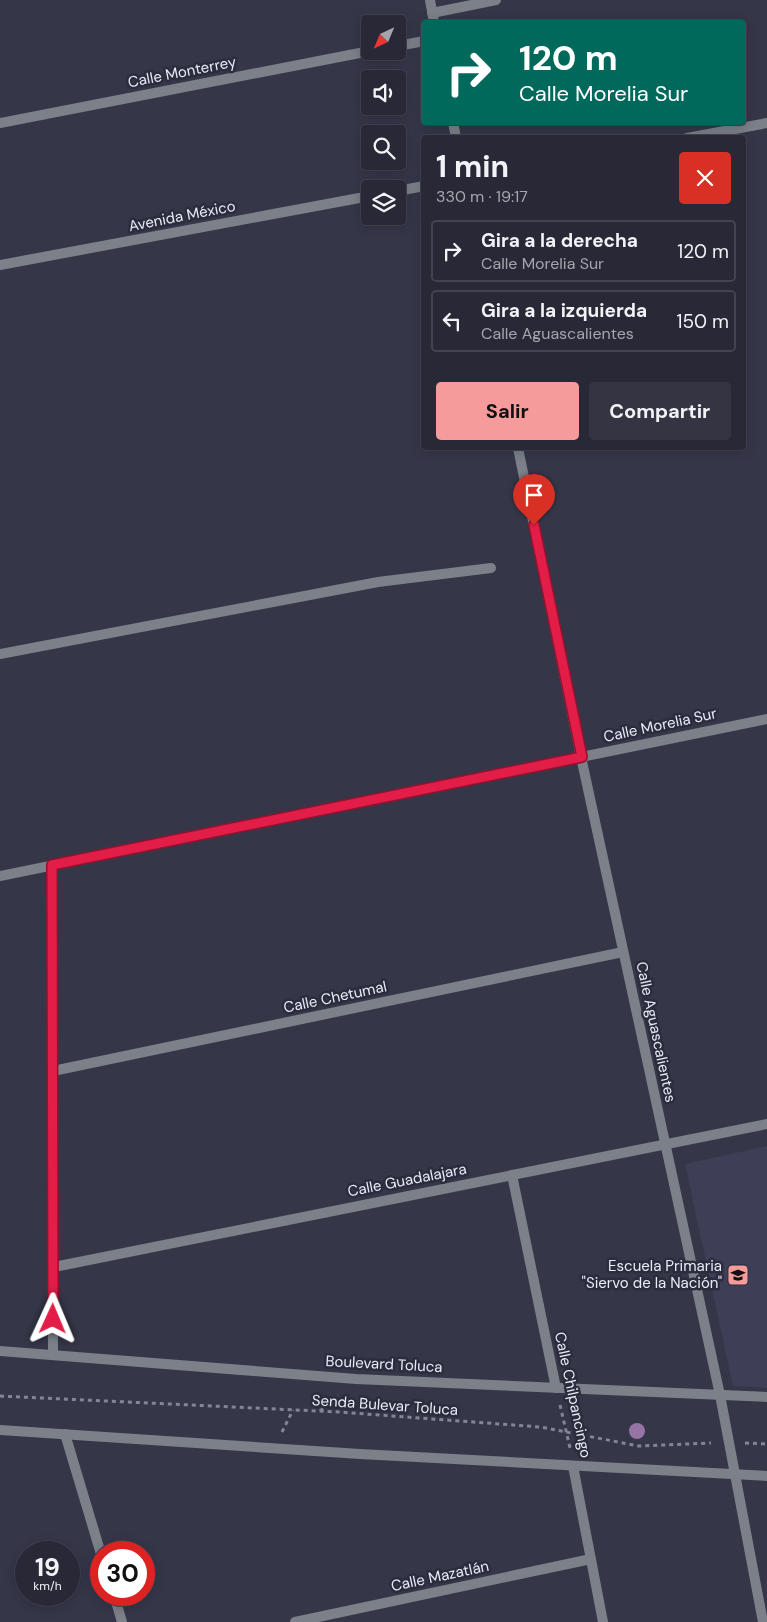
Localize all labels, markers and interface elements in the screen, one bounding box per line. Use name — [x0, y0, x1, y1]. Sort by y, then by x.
north arrow — [361, 15, 406, 60]
map controls — [361, 15, 406, 225]
text: 120 m — [519, 35, 618, 81]
icon: right — [436, 40, 501, 105]
street label: Calle Monterrey — [126, 52, 238, 92]
button: sound — [361, 70, 406, 115]
text: Calle Morelia Sur — [519, 79, 688, 108]
button: search — [361, 125, 406, 170]
text: 1 min — [436, 147, 509, 186]
button: close — [679, 152, 731, 204]
button: layers — [361, 180, 406, 225]
text: 330 m · 19:17 — [436, 186, 528, 207]
street label: Avenida México — [127, 196, 237, 236]
text: Gira a la derecha — [481, 228, 638, 253]
icon: right — [438, 237, 466, 265]
text: 120 m — [677, 239, 729, 264]
text: Calle Morelia Sur — [481, 253, 604, 274]
text: Gira a la izquierda — [481, 298, 647, 323]
icon: left — [438, 307, 466, 335]
text: 150 m — [677, 309, 729, 334]
text: Calle Aguascalientes — [481, 323, 634, 344]
button: Salir — [436, 382, 579, 440]
button: Compartir — [589, 382, 731, 440]
pin — [513, 474, 555, 525]
icon: arrive — [520, 481, 548, 509]
street label: Calle Morelia Sur — [602, 703, 719, 747]
street label: Calle Aguascalientes — [631, 960, 681, 1104]
street label: Calle Chetumal — [282, 976, 388, 1018]
street label: Calle Guadalajara — [346, 1159, 468, 1201]
place label: Escuela Primaria "Siervo de la Nación" — [582, 1256, 722, 1293]
school or university icon: Escuela Primaria "Siervo de la Nación" — [726, 1263, 750, 1287]
position arrow — [26, 1292, 78, 1344]
street label: Calle Chilpancingo — [550, 1330, 596, 1460]
street label: Boulevard Toluca — [325, 1351, 443, 1377]
street label: Senda Bulevar Toluca — [311, 1390, 459, 1420]
speed limit sign: 30 — [90, 1541, 155, 1606]
text: 19 — [35, 1551, 60, 1584]
street label: Calle Mazatlán — [389, 1556, 491, 1596]
text: km/h — [33, 1578, 62, 1594]

